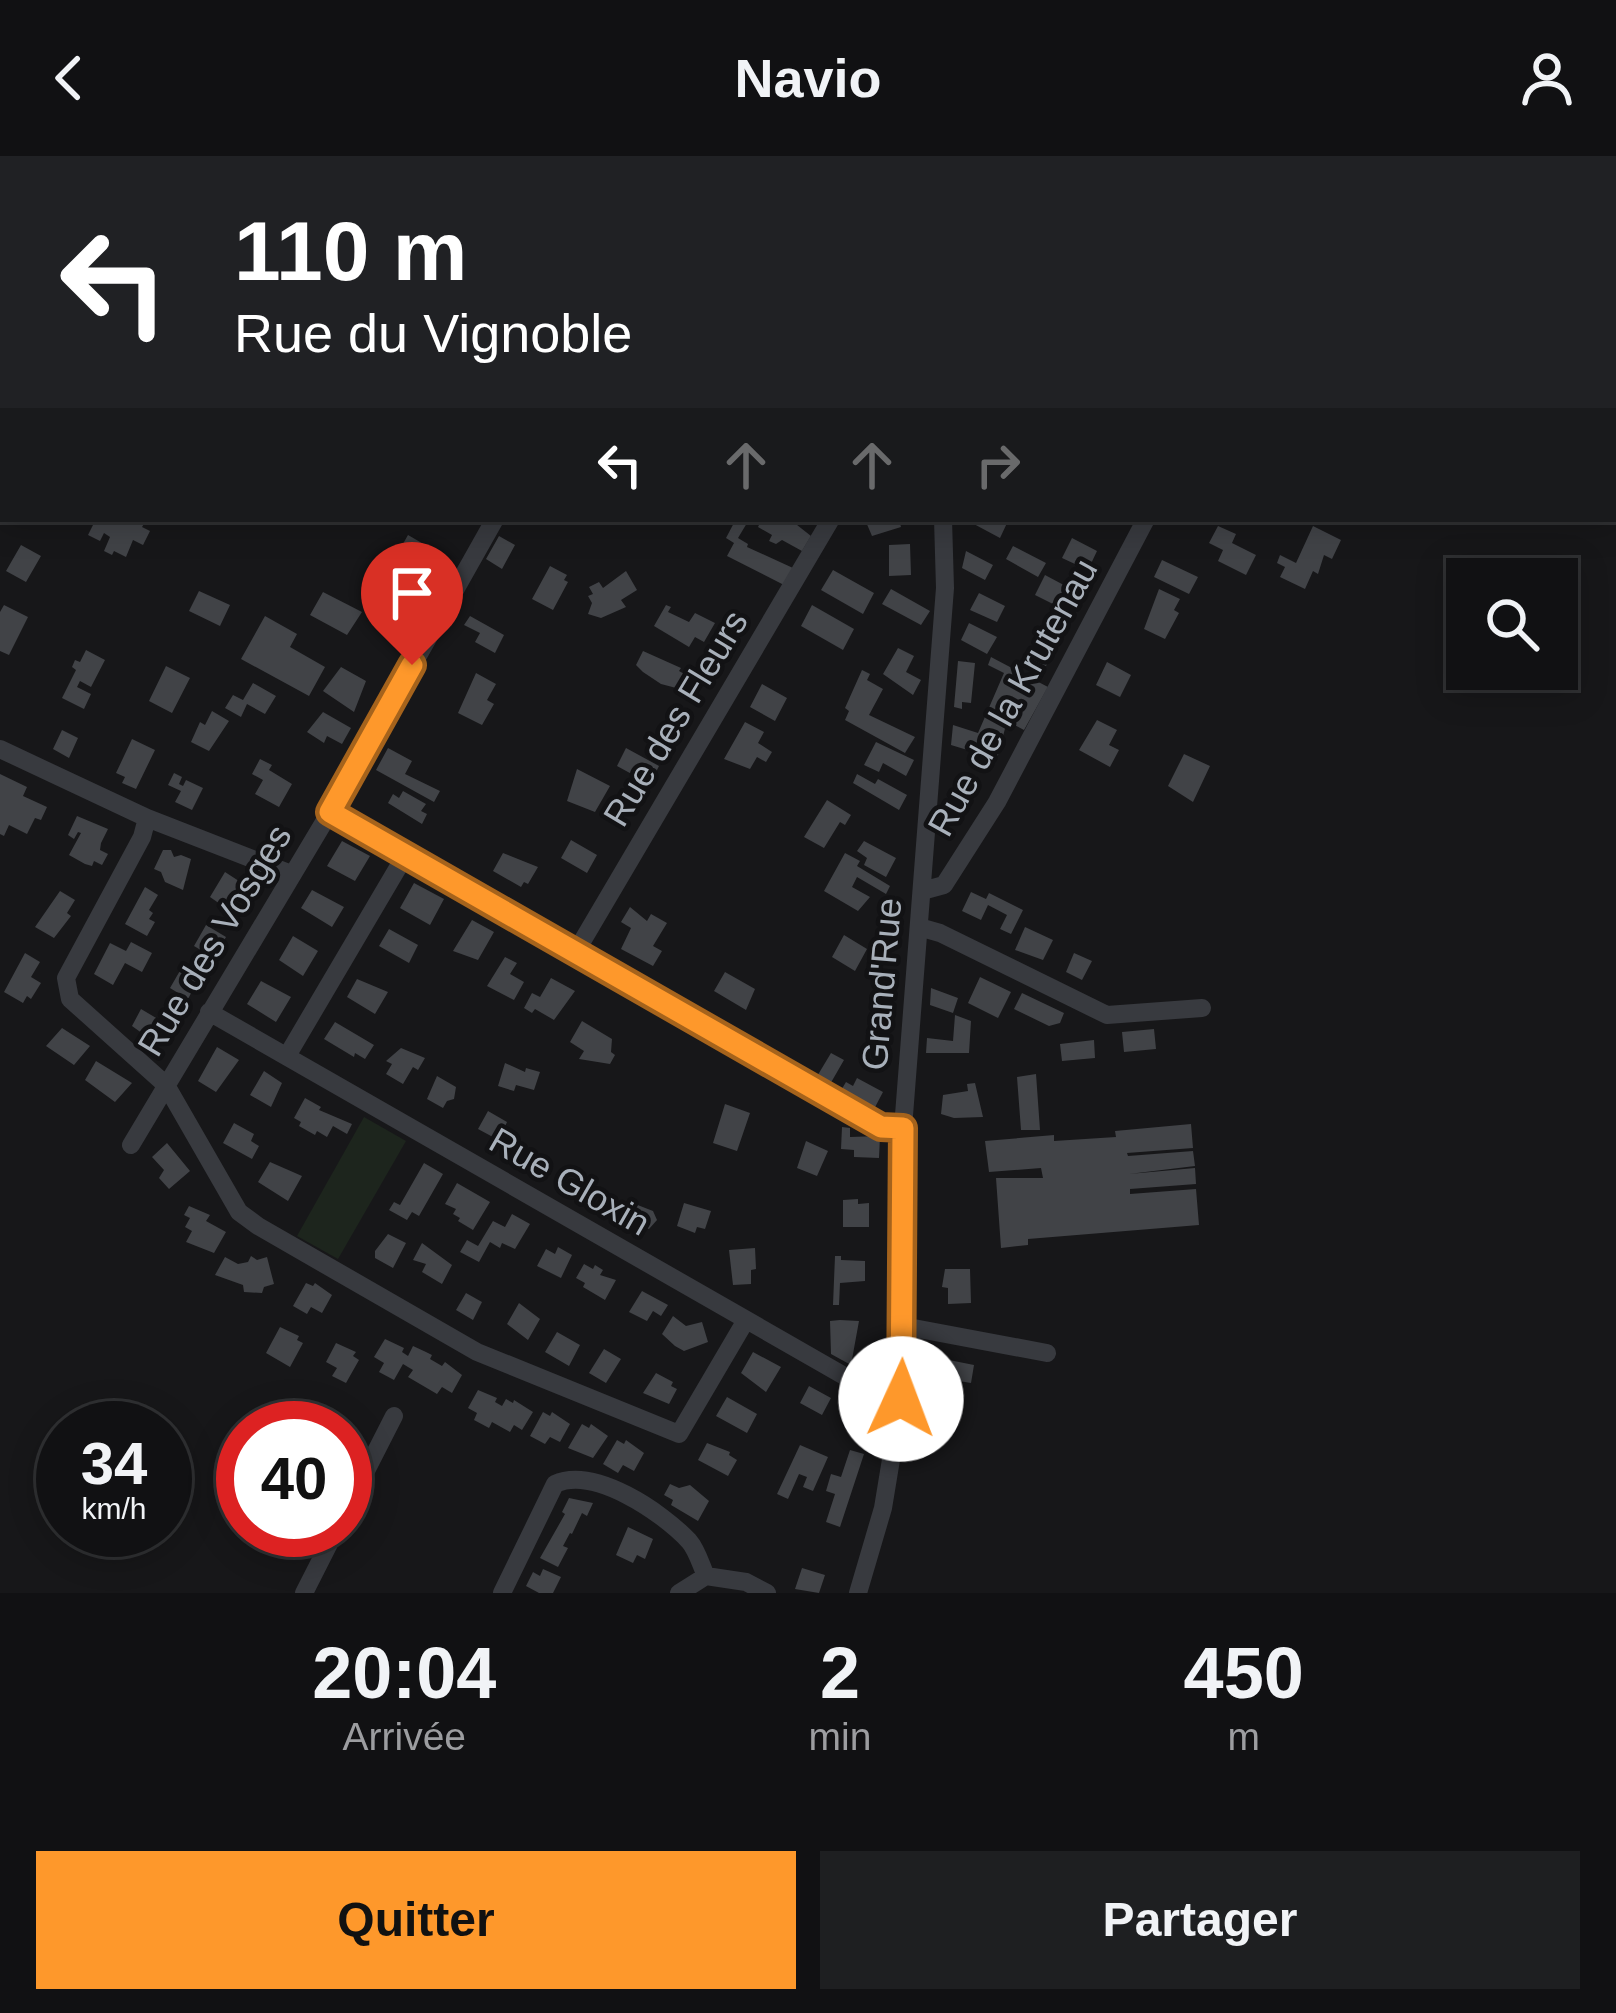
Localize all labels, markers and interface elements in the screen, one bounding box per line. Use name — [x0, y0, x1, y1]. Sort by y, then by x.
icon: back — [36, 45, 102, 111]
icon: person — [1514, 45, 1580, 111]
text: Navio — [734, 48, 882, 108]
icon: left — [36, 204, 192, 360]
text: 110 m — [234, 204, 468, 298]
text: Rue du Vignoble — [234, 303, 632, 363]
icon: left — [587, 432, 653, 498]
icon: ahead — [713, 432, 779, 498]
icon: ahead — [839, 432, 905, 498]
icon: right — [965, 432, 1031, 498]
pin — [361, 542, 463, 665]
street label: Rue de la Krutenau — [919, 552, 1106, 843]
map controls — [1446, 558, 1578, 690]
button: search — [1446, 558, 1578, 690]
icon: arrive — [379, 560, 445, 626]
street label: Rue des Fleurs — [595, 603, 756, 833]
street label: Rue des Vosges — [129, 817, 300, 1063]
street label: Grand'Rue — [854, 896, 909, 1072]
street label: Rue Gloxin — [482, 1119, 657, 1244]
position arrow — [838, 1336, 964, 1462]
speed limit sign: 40 — [216, 1401, 372, 1557]
text: 34 — [81, 1430, 147, 1497]
text: km/h — [81, 1492, 147, 1525]
text: 20:04 — [312, 1633, 496, 1713]
text: 2 — [820, 1633, 860, 1713]
text: 450 — [1184, 1633, 1304, 1713]
text: Arrivée — [343, 1715, 466, 1758]
text: min — [809, 1715, 871, 1758]
text: m — [1227, 1715, 1260, 1758]
button: Quitter — [36, 1851, 796, 1989]
button: Partager — [820, 1851, 1580, 1989]

